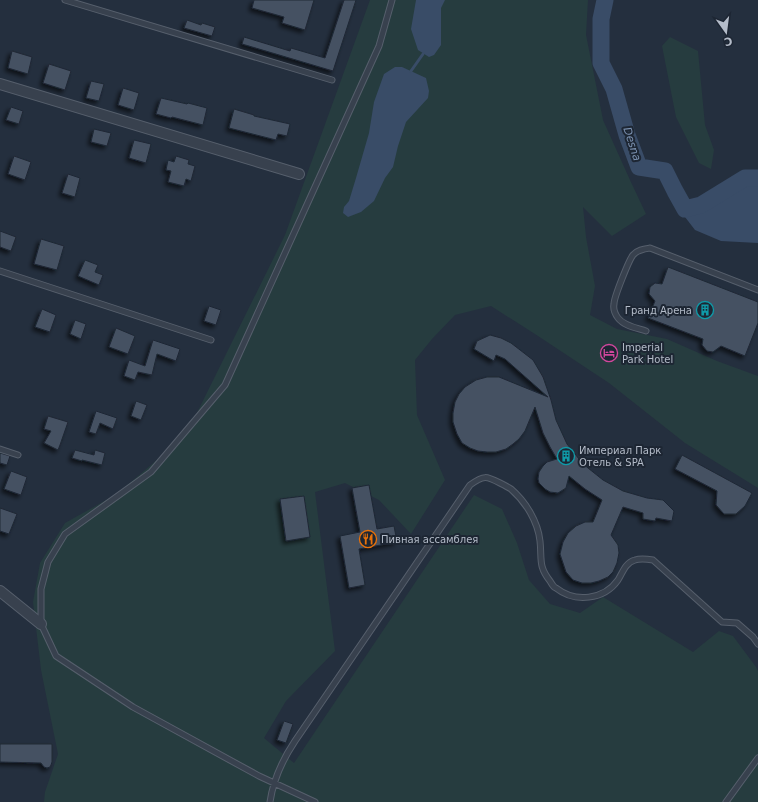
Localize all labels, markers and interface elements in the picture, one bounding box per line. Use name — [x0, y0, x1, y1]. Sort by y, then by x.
north arrow — [706, 12, 746, 52]
text: С — [723, 34, 734, 49]
water label: Desna — [620, 125, 644, 163]
building icon: Гранд Арена — [695, 300, 715, 320]
place label: Гранд Арена — [625, 305, 692, 316]
place label: Imperial Park Hotel — [622, 342, 673, 365]
hotel icon: Imperial Park Hotel — [599, 343, 619, 363]
place label: Империал Парк Отель & SPA — [579, 445, 661, 468]
building icon: Империал Парк Отель & SPA — [556, 446, 576, 466]
restaurant icon: Пивная ассамблея — [358, 529, 378, 549]
place label: Пивная ассамблея — [381, 534, 478, 545]

